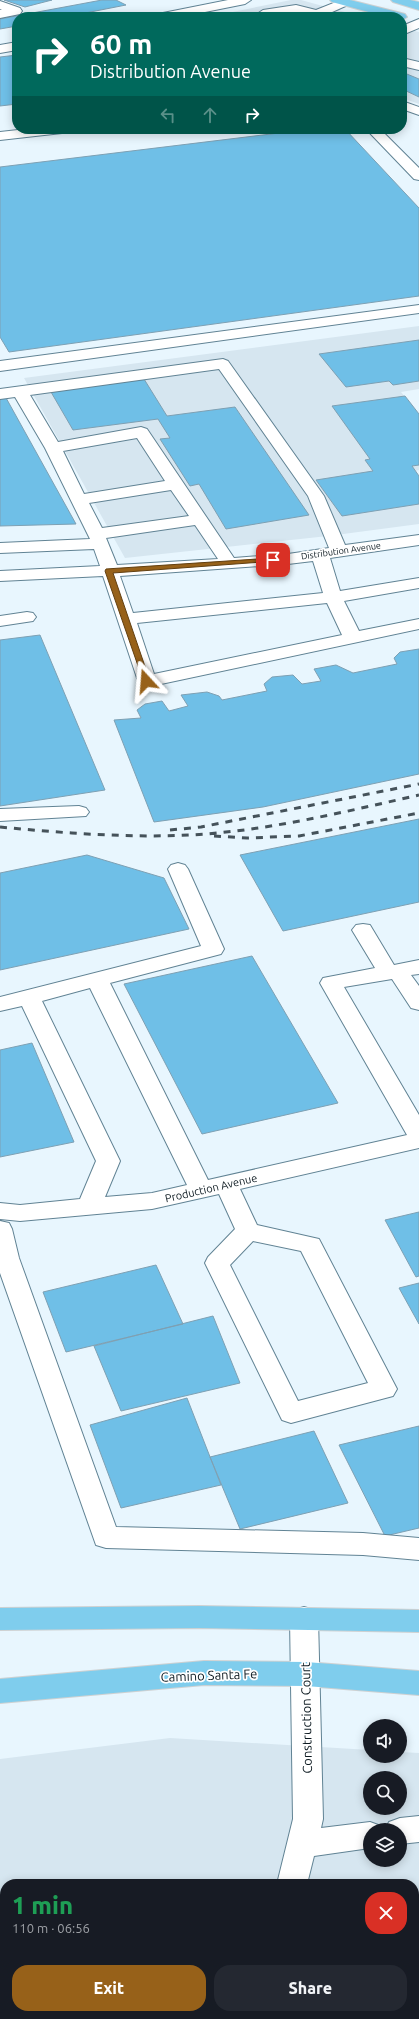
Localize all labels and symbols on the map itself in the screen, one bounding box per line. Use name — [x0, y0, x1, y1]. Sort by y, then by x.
street label: Distribution Avenue — [300, 540, 382, 562]
pin — [256, 543, 290, 577]
position arrow — [125, 660, 167, 702]
street label: Production Avenue — [164, 1172, 258, 1204]
street label: Construction Court — [298, 1662, 314, 1774]
street label: Camino Santa Fe — [160, 1666, 258, 1684]

